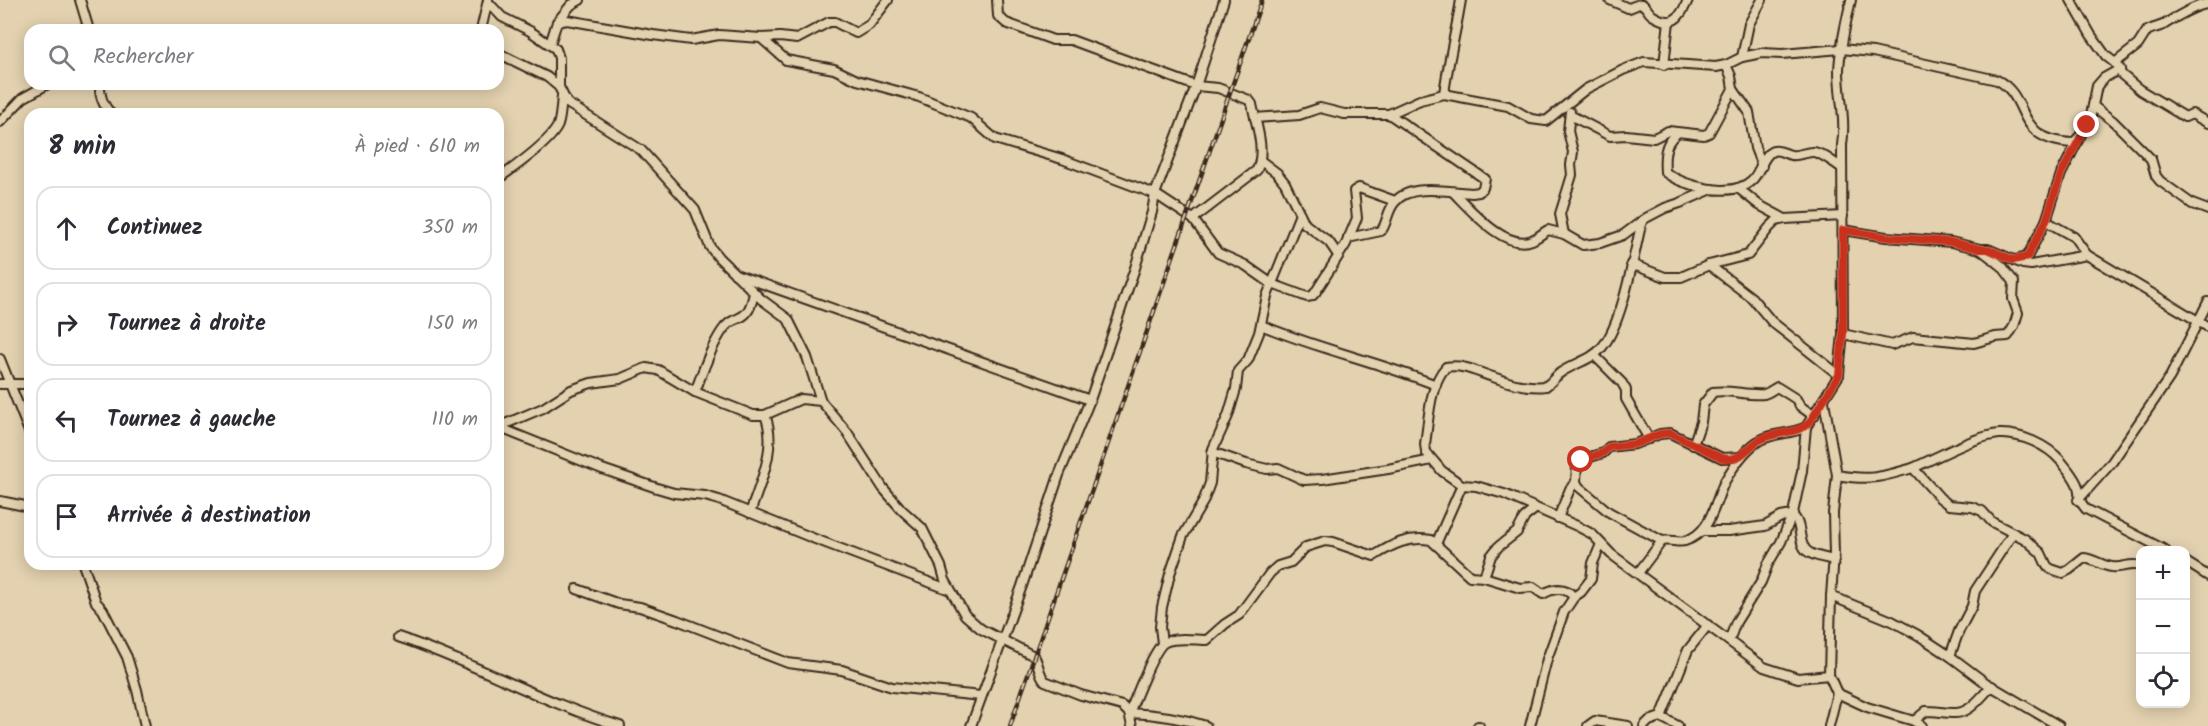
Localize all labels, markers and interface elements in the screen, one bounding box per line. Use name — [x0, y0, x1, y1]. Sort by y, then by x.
search box — [24, 24, 504, 90]
text: Rechercher — [93, 40, 193, 75]
icon: search — [45, 41, 78, 74]
route end — [2073, 111, 2099, 137]
text: 8 min — [48, 126, 116, 168]
text: À pied · 610 m — [354, 131, 480, 163]
text: Continuez — [107, 211, 203, 246]
icon: ahead — [50, 212, 83, 245]
text: 350 m — [422, 212, 478, 244]
text: Tournez à droite — [107, 307, 266, 342]
icon: right — [50, 308, 83, 341]
text: 150 m — [427, 308, 478, 340]
text: Tournez à gauche — [107, 403, 276, 438]
icon: left — [50, 404, 83, 437]
text: 110 m — [432, 404, 478, 436]
route start — [1567, 446, 1593, 472]
text: Arrivée à destination — [107, 499, 311, 534]
icon: arrive — [50, 500, 83, 533]
map controls — [2136, 546, 2190, 708]
button: + — [2136, 546, 2190, 600]
button: − — [2136, 600, 2190, 654]
button: locate — [2136, 654, 2190, 708]

